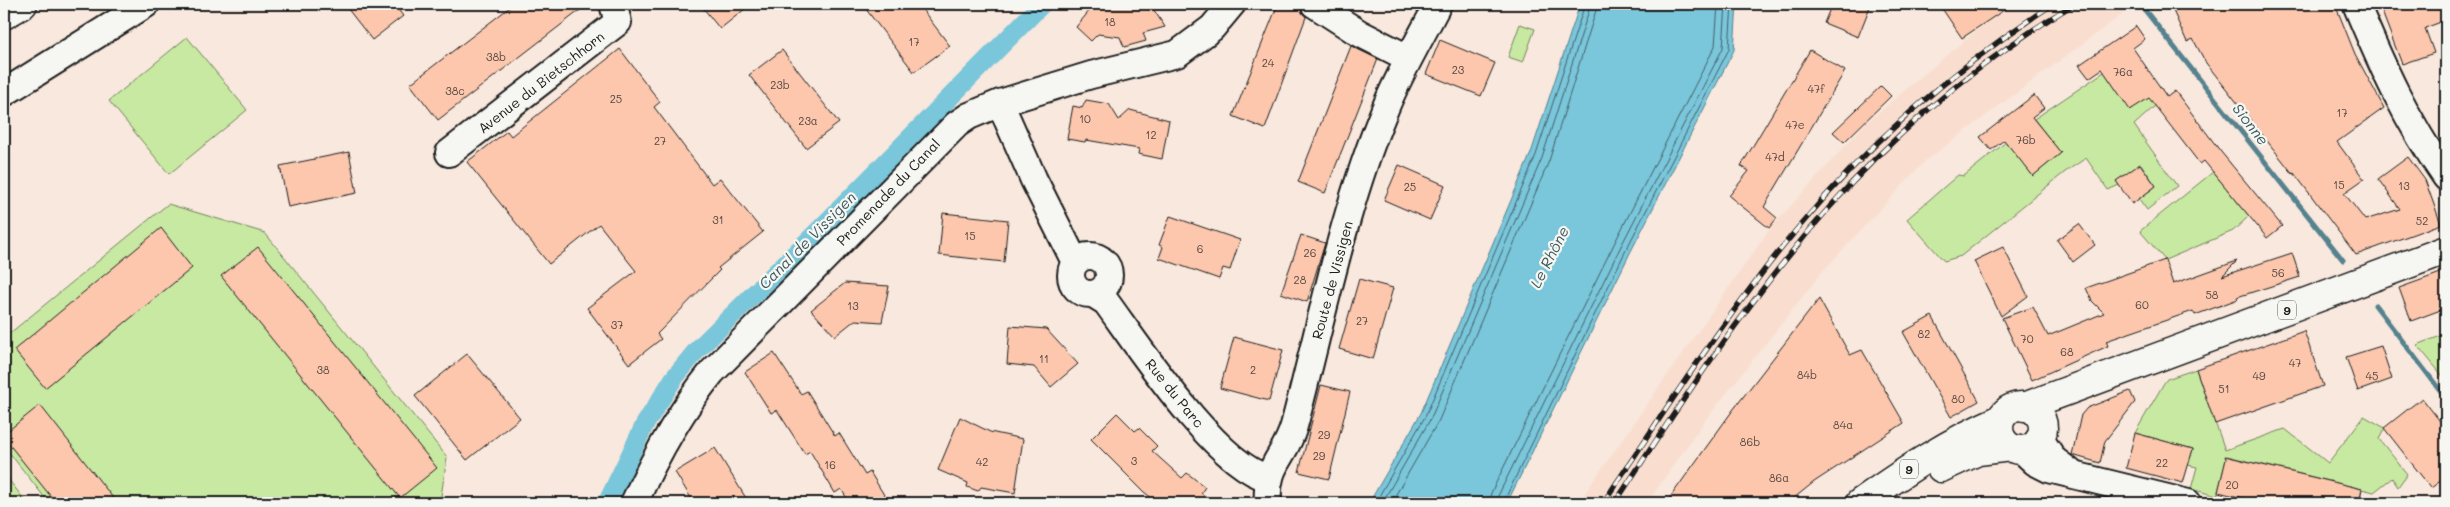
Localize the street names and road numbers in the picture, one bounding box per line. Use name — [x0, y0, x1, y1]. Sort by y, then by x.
street label: Avenue du Bietschhorn — [474, 27, 608, 137]
street label: Promenade du Canal — [832, 134, 944, 250]
street label: Route de Vissigen — [1307, 219, 1357, 341]
road number: 9 — [2278, 300, 2296, 320]
street label: Rue du Parc — [1141, 355, 1209, 431]
road number: 9 — [1900, 459, 1918, 478]

